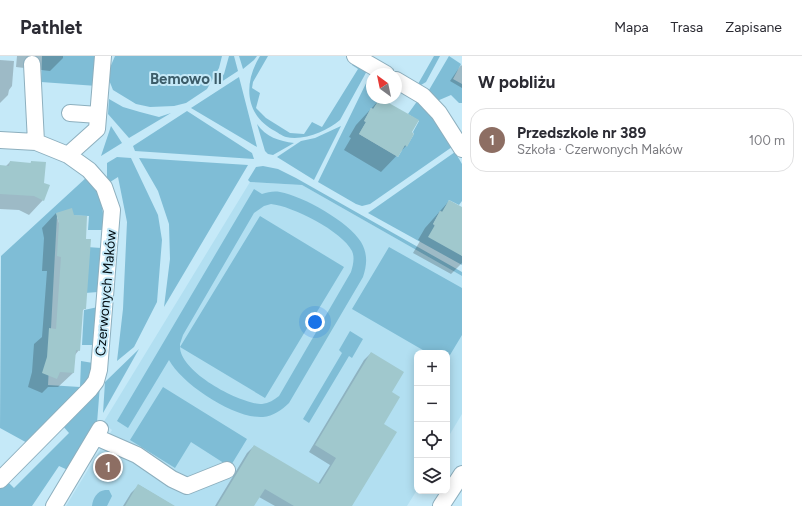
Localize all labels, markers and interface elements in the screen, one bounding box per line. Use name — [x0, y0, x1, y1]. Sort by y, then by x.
text: Pathlet — [20, 16, 83, 39]
text: Mapa — [614, 19, 649, 36]
text: Trasa — [671, 19, 703, 36]
text: Zapisane — [725, 19, 782, 36]
north arrow — [366, 68, 402, 104]
district label: Bemowo II — [150, 70, 222, 88]
text: W pobliżu — [478, 72, 555, 92]
text: Przedszkole nr 389 — [517, 124, 646, 142]
text: 1 — [489, 133, 495, 148]
text: 100 m — [749, 133, 785, 148]
text: Szkoła · Czerwonych Maków — [517, 142, 683, 157]
street label: Czerwonych Maków — [92, 229, 120, 357]
your location — [305, 312, 325, 332]
map controls — [414, 350, 450, 494]
button: + — [414, 350, 450, 386]
button: − — [414, 386, 450, 422]
button: locate — [414, 422, 450, 458]
pin: 1 — [95, 452, 121, 482]
button: layers — [414, 458, 450, 494]

